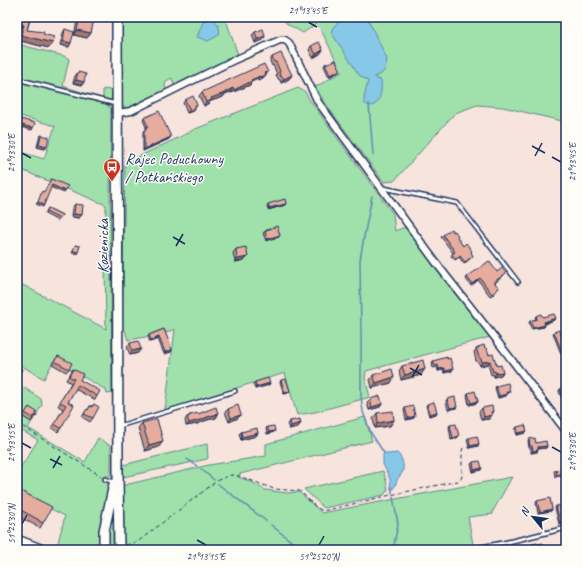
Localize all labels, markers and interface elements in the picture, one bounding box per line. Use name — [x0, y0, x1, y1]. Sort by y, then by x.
text: 21°13'45"E — [289, 4, 329, 17]
text: 21°13'30"E — [5, 132, 18, 172]
text: 21°13'45"E — [566, 141, 579, 181]
place label: Rajec Poduchowny / Potkańskiego — [125, 149, 225, 187]
bus stop icon: Rajec Poduchowny / Potkańskiego — [102, 157, 122, 182]
street label: Kozienicka — [93, 217, 113, 273]
text: 21°13'15"E — [5, 422, 18, 462]
text: 21°13'30"E — [566, 431, 579, 471]
north arrow — [513, 497, 553, 537]
text: 51°25'30"N — [5, 502, 18, 544]
text: N — [516, 504, 533, 519]
text: 21°13'15"E — [187, 550, 227, 563]
text: 51°25'20"N — [299, 550, 341, 563]

